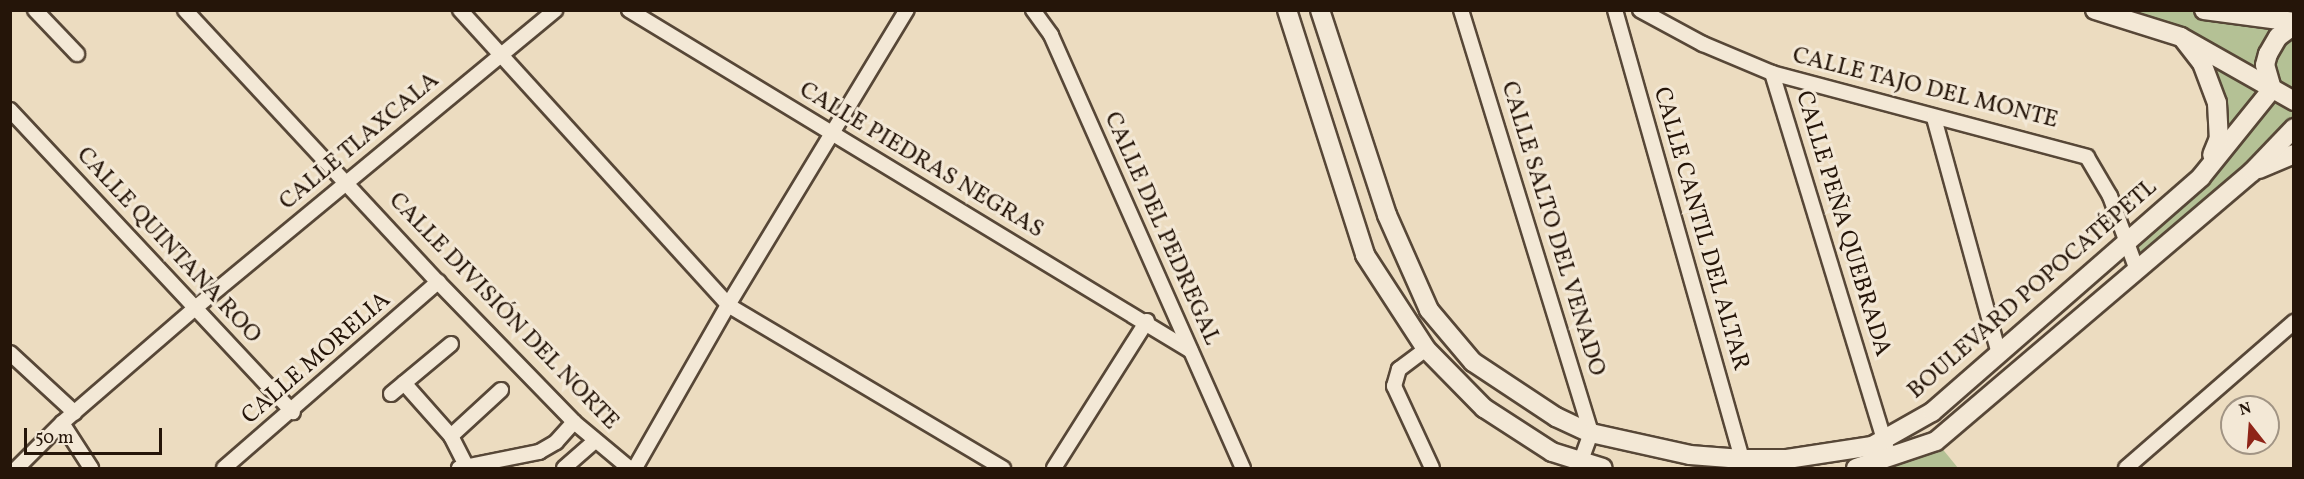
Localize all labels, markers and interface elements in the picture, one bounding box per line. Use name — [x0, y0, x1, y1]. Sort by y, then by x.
street label: CALLE TAJO DEL MONTE — [1789, 42, 2061, 136]
street label: CALLE TLAXCALA — [274, 67, 446, 217]
street label: CALLE PIEDRAS NEGRAS — [793, 76, 1049, 246]
street label: CALLE SALTO DEL VENADO — [1493, 78, 1611, 380]
street label: CALLE CANTIL DEL ALTAR — [1646, 84, 1754, 374]
street label: CALLE PEÑA QUEBRADA — [1788, 88, 1896, 360]
street label: CALLE DEL PEDREGAL — [1097, 108, 1225, 350]
street label: CALLE QUINTANA ROO — [69, 142, 267, 350]
street label: BOULEVARD POPOCATÉPETL — [1902, 174, 2164, 406]
street label: CALLE DIVISIÓN DEL NORTE — [382, 187, 624, 437]
street label: CALLE MORELIA — [237, 287, 397, 431]
north arrow — [2220, 395, 2280, 455]
text: N — [2237, 397, 2254, 422]
scale bar — [27, 416, 165, 454]
text: 50 m — [35, 426, 74, 451]

